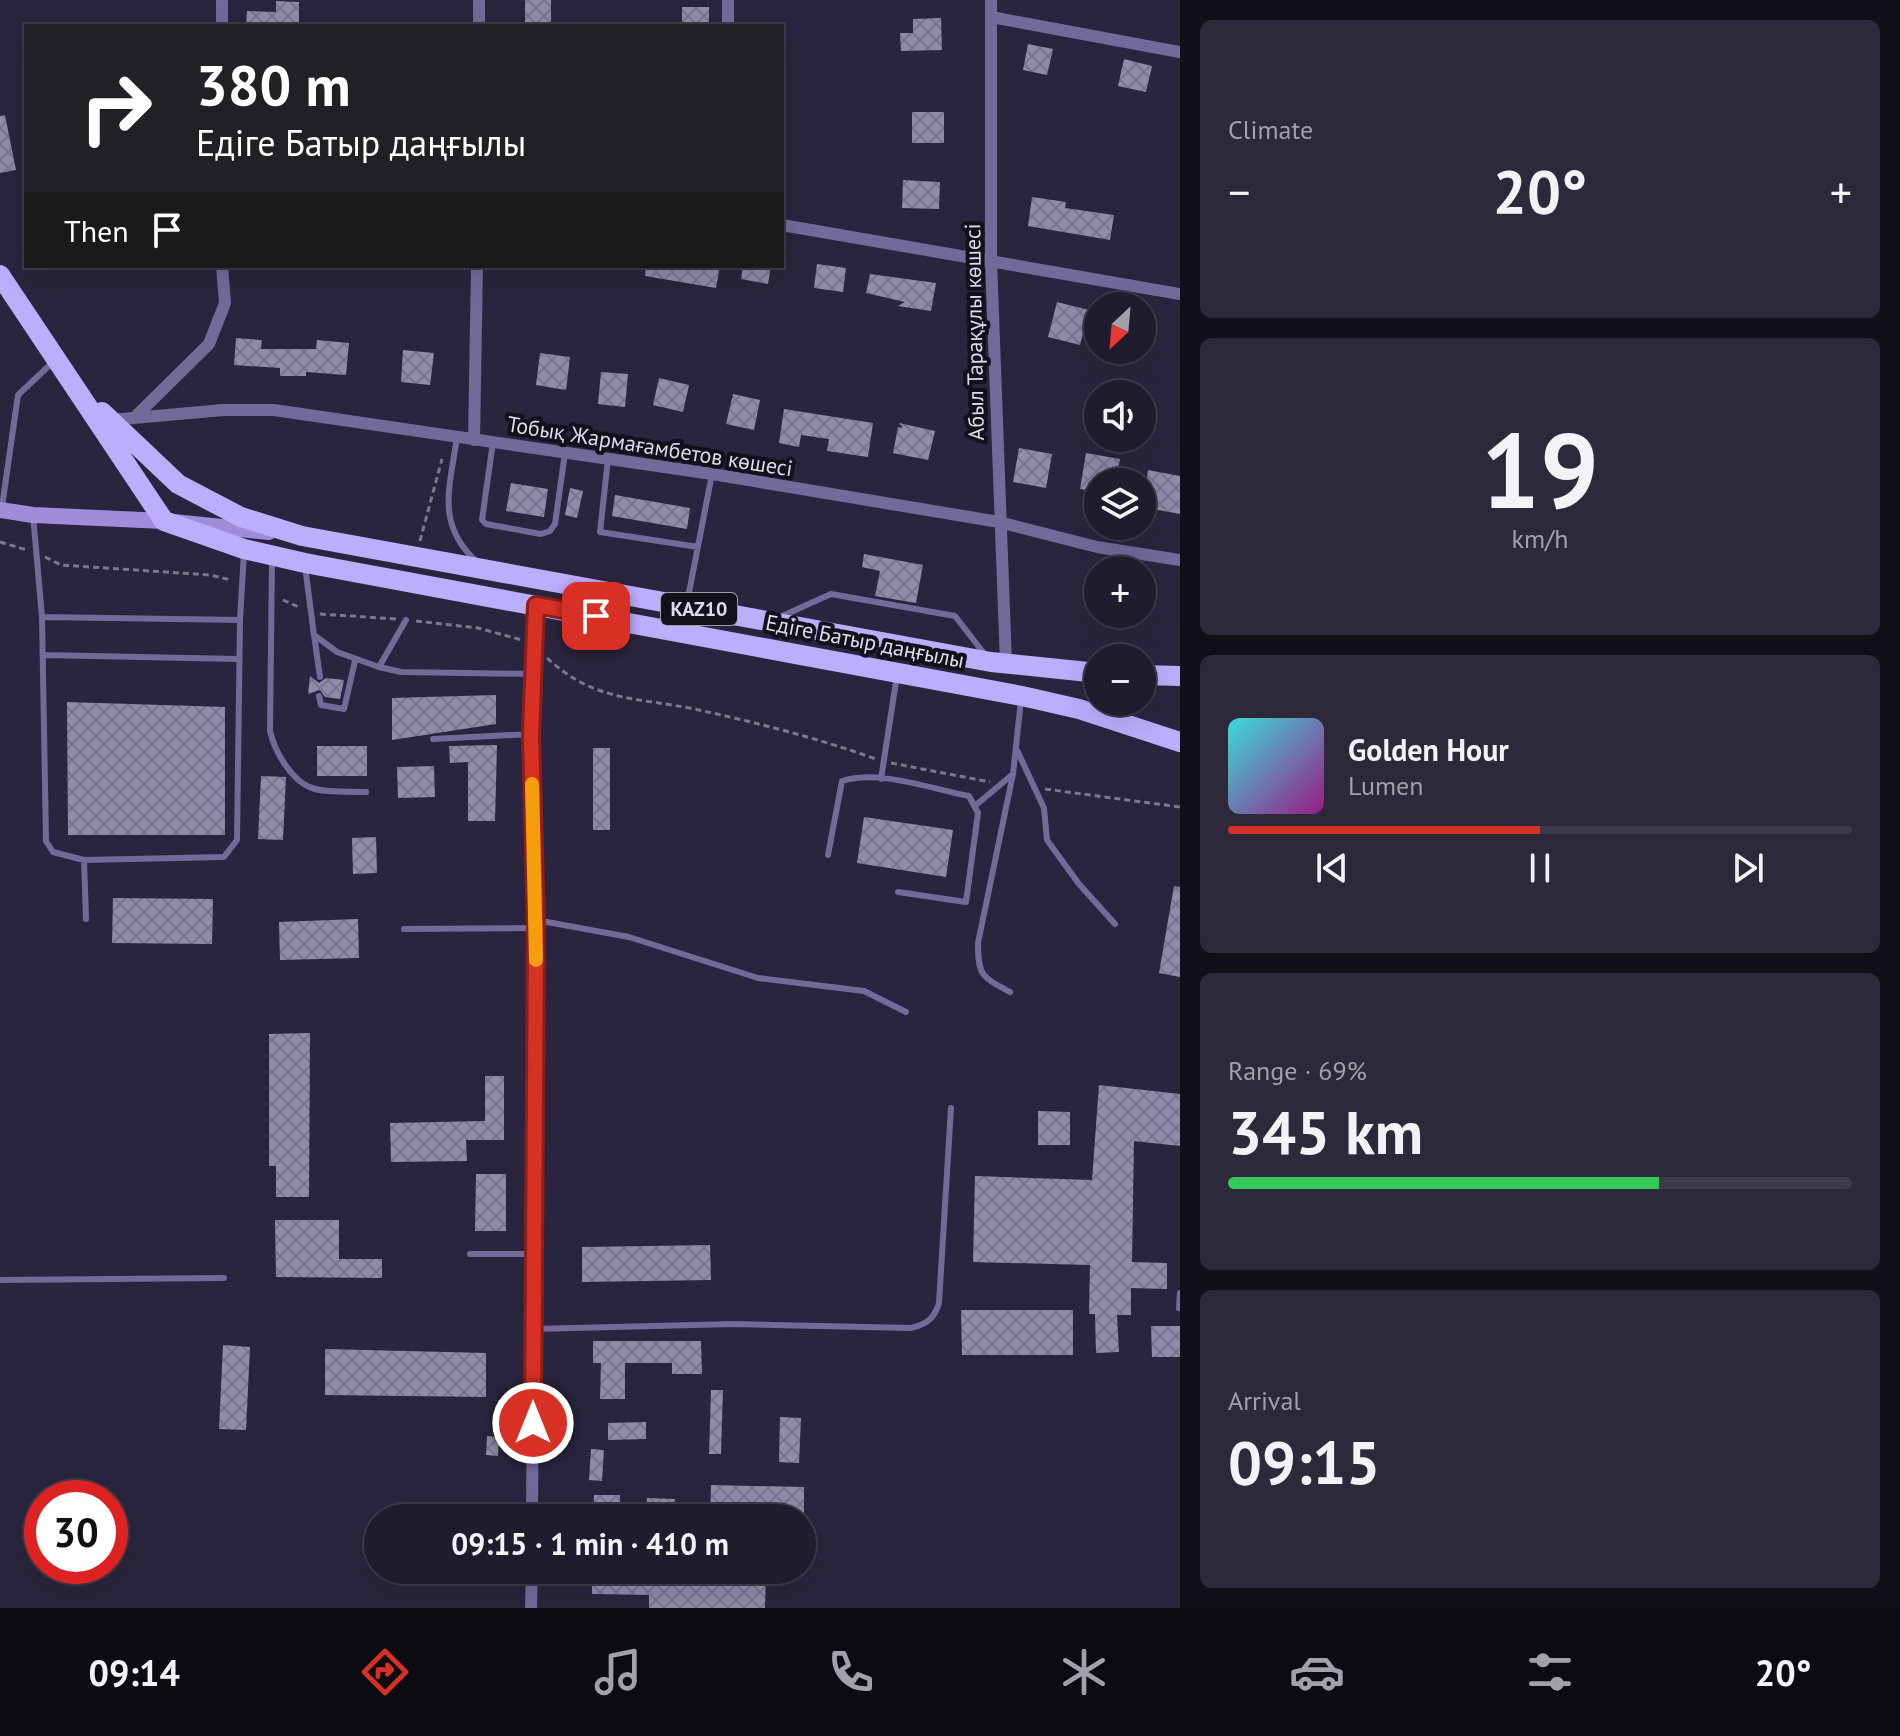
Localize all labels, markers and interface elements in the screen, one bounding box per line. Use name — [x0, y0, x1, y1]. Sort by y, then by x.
text: 380 m — [196, 49, 351, 121]
icon: right — [64, 56, 168, 160]
text: Climate — [1228, 113, 1313, 146]
text: Едіге Батыр даңғылы — [196, 119, 526, 166]
text: 20° — [1493, 152, 1587, 230]
text: − — [1228, 163, 1250, 220]
text: + — [1830, 163, 1852, 220]
icon: arrive — [145, 208, 189, 252]
text: Then — [64, 211, 129, 250]
street label: Абыл Тарақұлы көшесі — [958, 223, 990, 441]
north arrow — [1084, 292, 1156, 364]
map controls — [1084, 292, 1156, 716]
button: sound — [1084, 380, 1156, 452]
text: 19 — [1481, 402, 1599, 537]
street label: Тобық Жармағамбетов көшесі — [505, 410, 795, 482]
button: layers — [1084, 468, 1156, 540]
text: km/h — [1512, 522, 1569, 555]
button: + — [1084, 556, 1156, 628]
pin — [562, 582, 630, 650]
road number: KAZ10 — [661, 593, 737, 625]
icon: arrive — [574, 594, 618, 638]
street label: Едіге Батыр даңғылы — [763, 608, 967, 674]
button: − — [1084, 644, 1156, 716]
text: Golden Hour — [1348, 730, 1509, 769]
text: Lumen — [1348, 769, 1423, 802]
icon: previous — [1310, 846, 1354, 890]
icon: pause — [1518, 846, 1562, 890]
icon: next — [1726, 846, 1770, 890]
text: Range · 69% — [1228, 1054, 1367, 1087]
text: 345 km — [1228, 1093, 1423, 1171]
position arrow — [491, 1381, 575, 1465]
text: Arrival — [1228, 1384, 1301, 1417]
text: 09:15 — [1228, 1423, 1380, 1501]
speed limit sign: 30 — [24, 1480, 128, 1584]
text: 09:15 · 1 min · 410 m — [451, 1524, 729, 1563]
icon: directions — [357, 1644, 413, 1700]
icon: music — [590, 1644, 646, 1700]
icon: phone — [823, 1644, 879, 1700]
icon: climate — [1056, 1644, 1112, 1700]
icon: car — [1289, 1644, 1345, 1700]
icon: filters — [1522, 1644, 1578, 1700]
text: 09:14 — [89, 1649, 180, 1696]
text: 20° — [1755, 1649, 1811, 1696]

